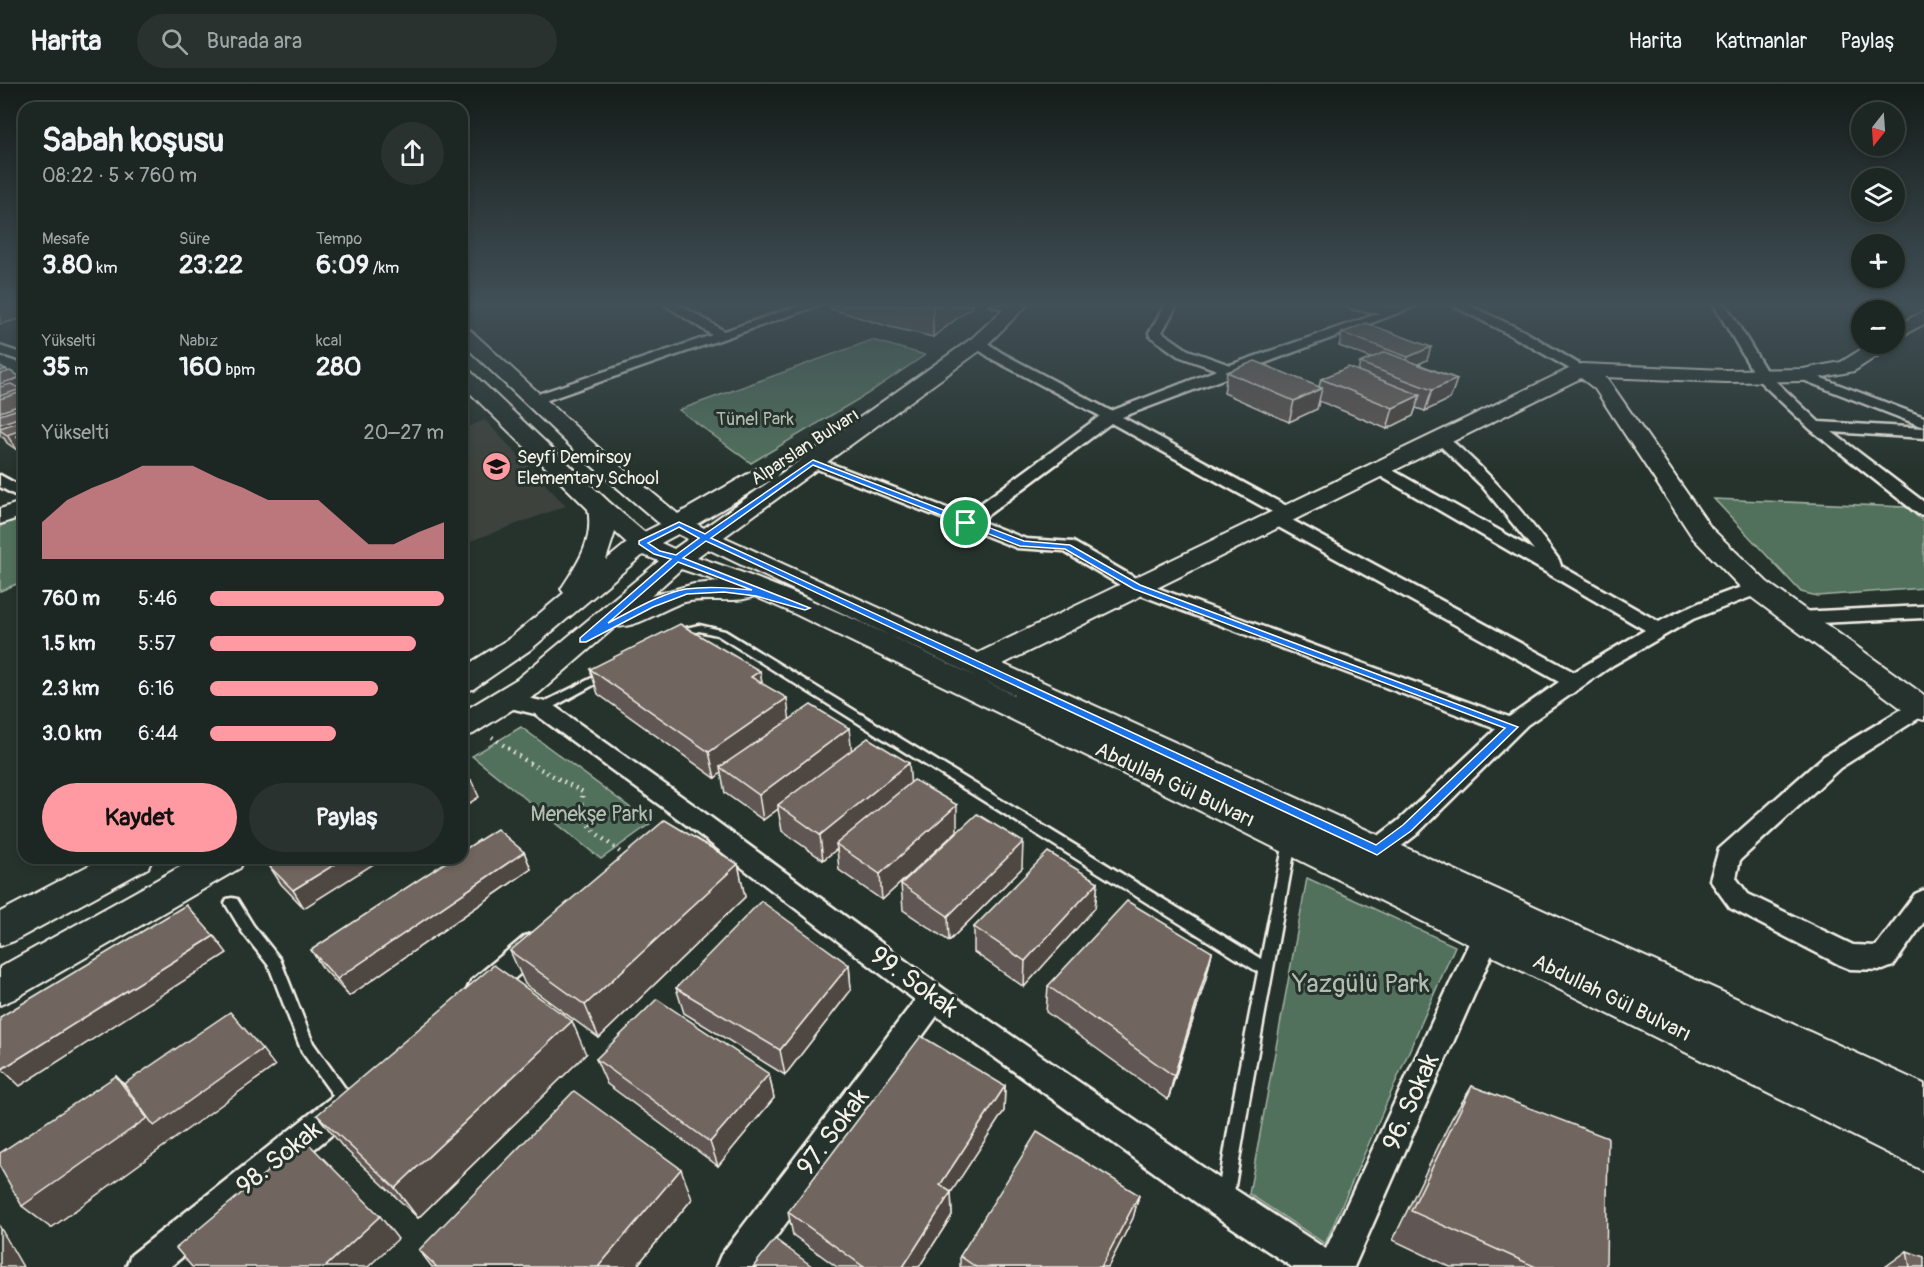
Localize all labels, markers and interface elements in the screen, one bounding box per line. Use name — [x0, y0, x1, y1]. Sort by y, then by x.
search box — [137, 14, 557, 68]
text: Harita — [30, 24, 101, 59]
icon: search — [158, 25, 191, 58]
text: Burada ara — [206, 27, 302, 55]
text: Harita — [1629, 28, 1682, 55]
text: Katmanlar — [1715, 28, 1807, 55]
text: Paylaş — [1840, 28, 1894, 55]
north arrow — [1851, 102, 1905, 156]
map controls — [1851, 102, 1905, 354]
text: Sabah koşusu — [42, 120, 224, 161]
button: share — [381, 122, 444, 185]
text: 08:22 · 5 × 760 m — [42, 163, 197, 188]
button: layers — [1851, 168, 1905, 222]
text: Mesafe — [42, 229, 89, 249]
text: Süre — [179, 229, 210, 249]
text: Tempo — [316, 229, 362, 249]
button: + — [1851, 234, 1905, 288]
text: 3.80 — [42, 249, 93, 281]
text: 23:22 — [179, 249, 243, 281]
text: 6:09 — [316, 249, 369, 281]
text: km — [93, 258, 117, 278]
text: /km — [369, 258, 399, 278]
button: − — [1851, 300, 1905, 354]
text: Yükselti — [42, 331, 95, 351]
text: Nabız — [179, 331, 218, 351]
text: kcal — [316, 331, 342, 351]
text: 35 — [42, 351, 71, 383]
text: 160 — [179, 351, 222, 383]
text: 280 — [316, 351, 361, 383]
text: m — [71, 360, 88, 380]
text: bpm — [222, 360, 255, 380]
street label: Alparslan Bulvarı — [746, 403, 864, 491]
park label: Tünel Park — [716, 408, 795, 431]
text: Yükselti — [42, 420, 109, 445]
text: 20–27 m — [364, 420, 444, 445]
place label: Seyfi Demirsoy Elementary School — [517, 446, 659, 490]
school or university icon: Seyfi Demirsoy Elementary School — [480, 451, 512, 483]
pin — [940, 497, 991, 548]
icon: arrive — [949, 506, 982, 539]
text: 760 m — [42, 586, 100, 611]
text: 5:46 — [138, 586, 177, 611]
text: 1.5 km — [42, 631, 95, 656]
text: 5:57 — [138, 631, 176, 656]
text: 2.3 km — [42, 676, 99, 701]
text: 6:16 — [138, 676, 174, 701]
text: 3.0 km — [42, 721, 102, 746]
text: 6:44 — [138, 721, 178, 746]
street label: Abdullah Gül Bulvarı — [1091, 736, 1259, 834]
button: Kaydet — [42, 783, 237, 852]
button: Paylaş — [249, 783, 444, 852]
park label: Menekşe Parkı — [531, 801, 653, 828]
street label: 99. Sokak — [864, 939, 964, 1025]
street label: Abdullah Gül Bulvarı — [1528, 948, 1696, 1048]
park label: Yazgülü Park — [1291, 968, 1430, 1000]
street label: 96. Sokak — [1375, 1048, 1447, 1155]
street label: 97. Sokak — [790, 1082, 876, 1182]
street label: 98. Sokak — [230, 1114, 328, 1202]

